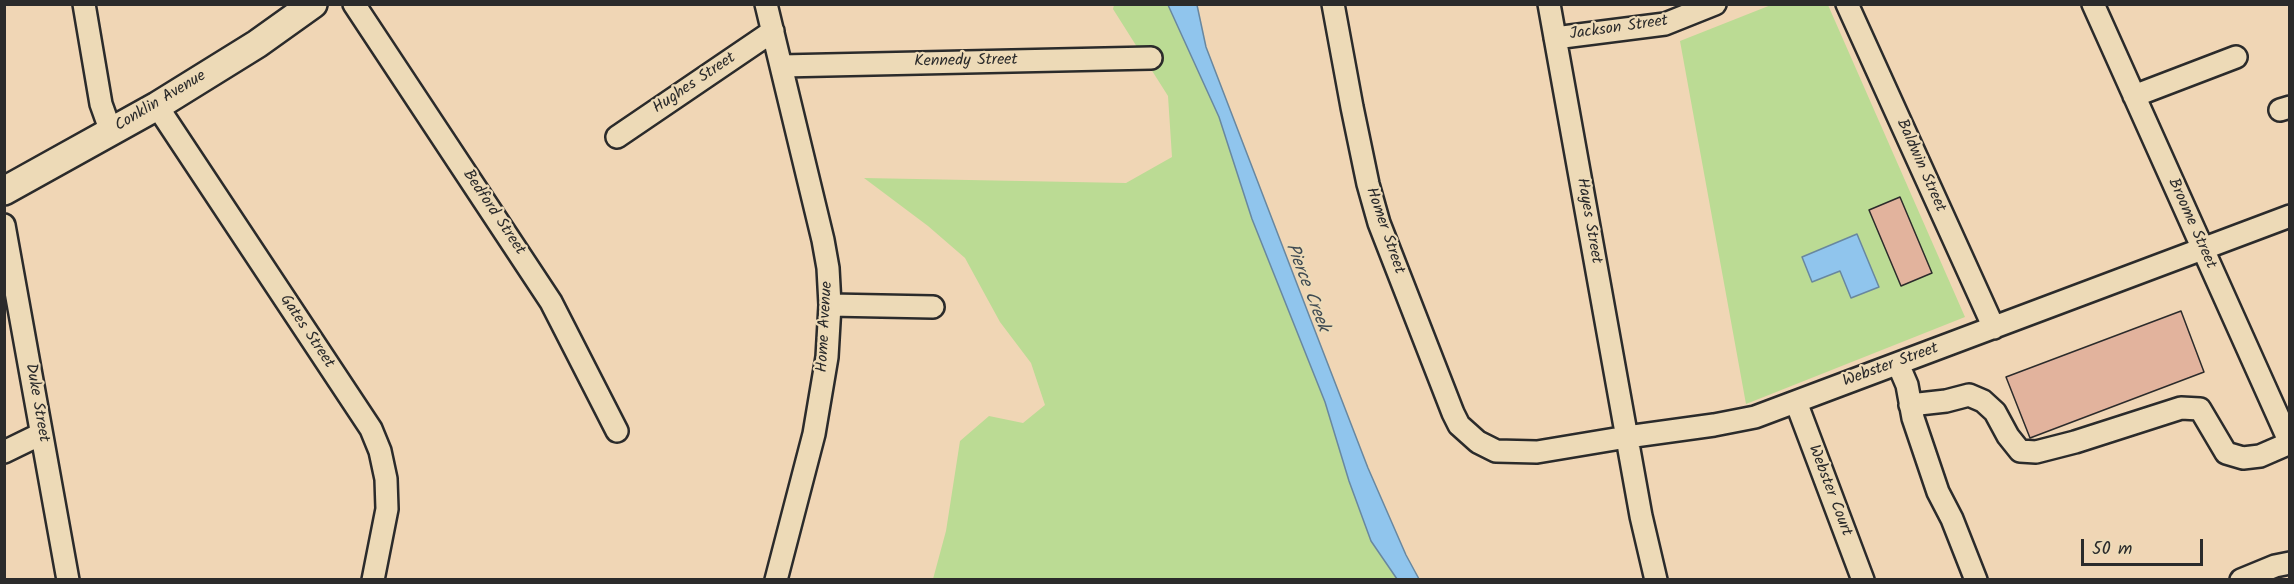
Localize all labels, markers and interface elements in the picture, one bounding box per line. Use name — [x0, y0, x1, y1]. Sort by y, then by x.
street label: Jackson Street — [1569, 13, 1669, 45]
street label: Hughes Street — [650, 49, 740, 119]
street label: Kennedy Street — [914, 51, 1018, 73]
street label: Conklin Avenue — [112, 67, 210, 137]
street label: Baldwin Street — [1891, 117, 1949, 215]
street label: Bedford Street — [457, 167, 529, 259]
street label: Broome Street — [2163, 176, 2219, 272]
street label: Hayes Street — [1571, 177, 1605, 265]
street label: Homer Street — [1360, 185, 1408, 277]
water label: Pierce Creek — [1279, 241, 1333, 335]
street label: Home Avenue — [814, 281, 838, 373]
street label: Gates Street — [274, 292, 338, 372]
street label: Webster Street — [1840, 340, 1942, 392]
street label: Duke Street — [20, 362, 52, 444]
street label: Webster Court — [1803, 443, 1855, 539]
scale bar — [2084, 527, 2206, 565]
text: 50 m — [2092, 535, 2132, 564]

